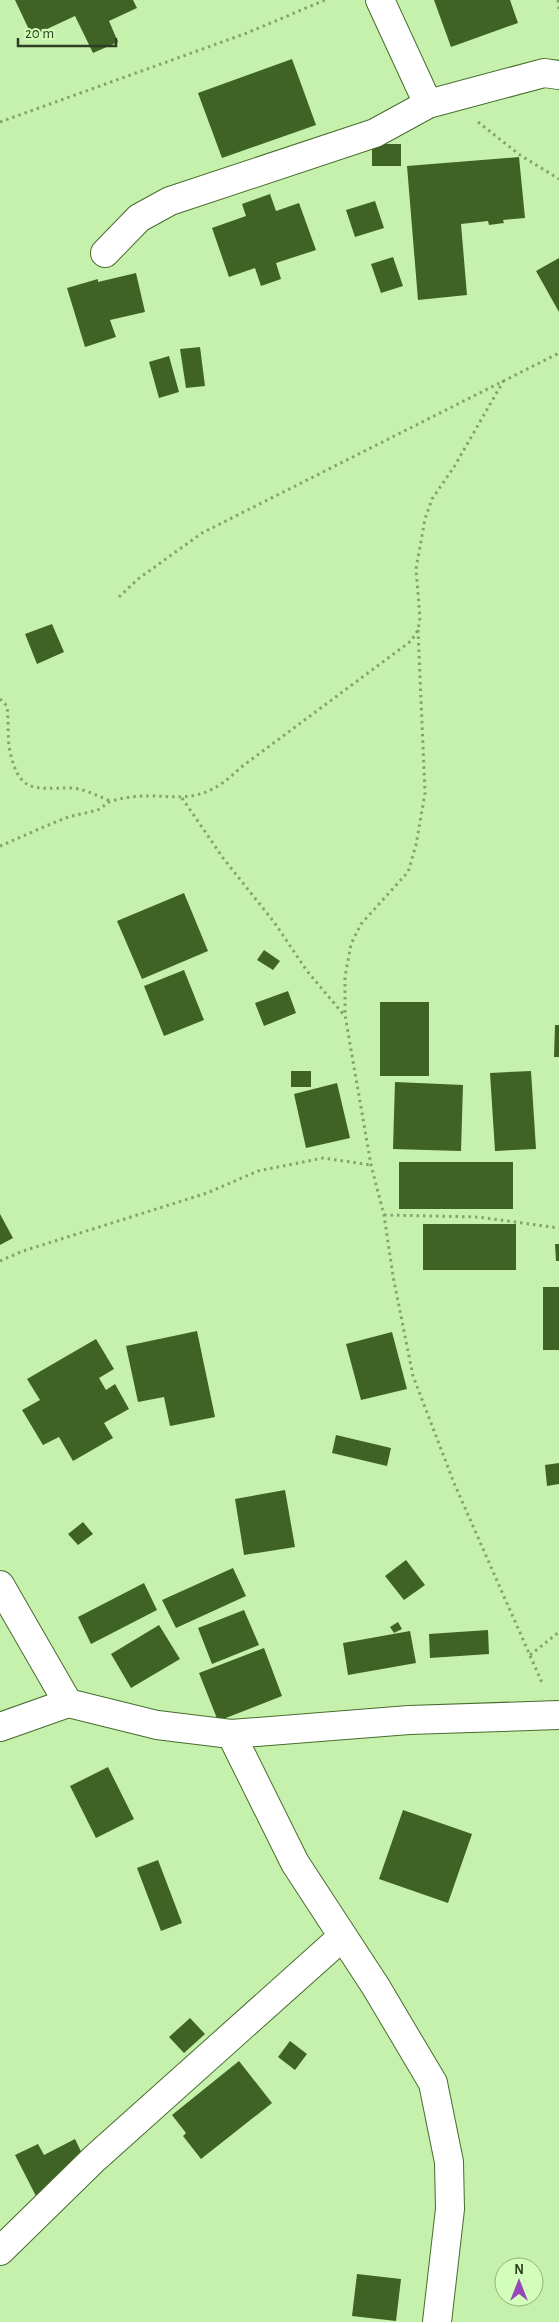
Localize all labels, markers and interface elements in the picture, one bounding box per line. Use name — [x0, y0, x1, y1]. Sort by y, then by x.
scale bar — [18, 15, 115, 47]
text: 20 m — [25, 26, 54, 41]
north arrow — [494, 2257, 544, 2307]
text: N — [514, 2263, 524, 2277]

